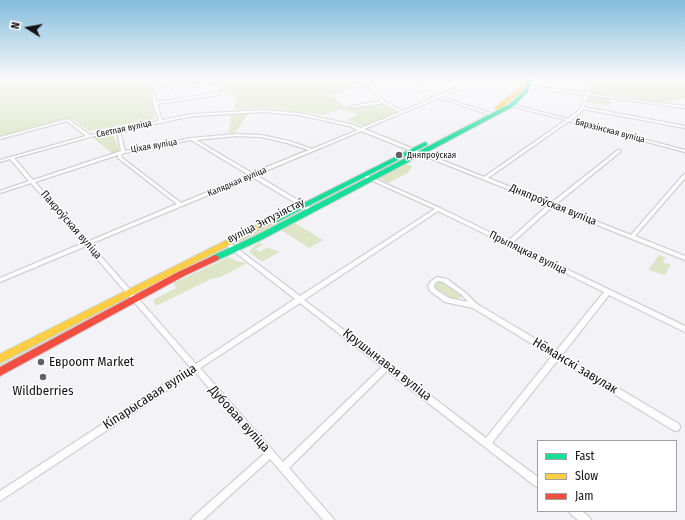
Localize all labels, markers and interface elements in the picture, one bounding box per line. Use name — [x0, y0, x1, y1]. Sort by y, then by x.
north arrow — [8, 8, 48, 48]
text: N — [9, 21, 23, 30]
street label: Бярэзінская вуліца — [574, 116, 646, 146]
street label: Светлая вуліца — [95, 118, 153, 140]
street label: Ціхая вуліца — [130, 137, 178, 155]
marker: Дняпроўская — [394, 150, 404, 160]
place label: Дняпроўская — [407, 150, 456, 160]
street label: Калядная вуліца — [206, 165, 268, 199]
street label: Дняпроўская вуліца — [508, 182, 598, 228]
street label: Пакроўская вуліца — [38, 188, 104, 262]
street label: вуліца Энтузіястаў — [225, 196, 307, 246]
street label: Прыпяцкая вуліца — [487, 228, 569, 278]
street label: Крушынавая вуліца — [340, 326, 434, 404]
street label: Нёманскі завулак — [530, 334, 620, 398]
place label: Евроопт Market — [49, 354, 134, 370]
marker: Евроопт Market — [36, 357, 46, 367]
street label: Кіпарысавая вуліца — [100, 361, 200, 433]
marker: Wildberries — [38, 372, 48, 382]
place label: Wildberries — [12, 383, 74, 399]
street label: Дубовая вуліца — [205, 383, 273, 455]
legend — [537, 440, 677, 512]
text: Fast — [575, 449, 594, 463]
text: Slow — [575, 469, 598, 483]
text: Jam — [575, 489, 593, 503]

